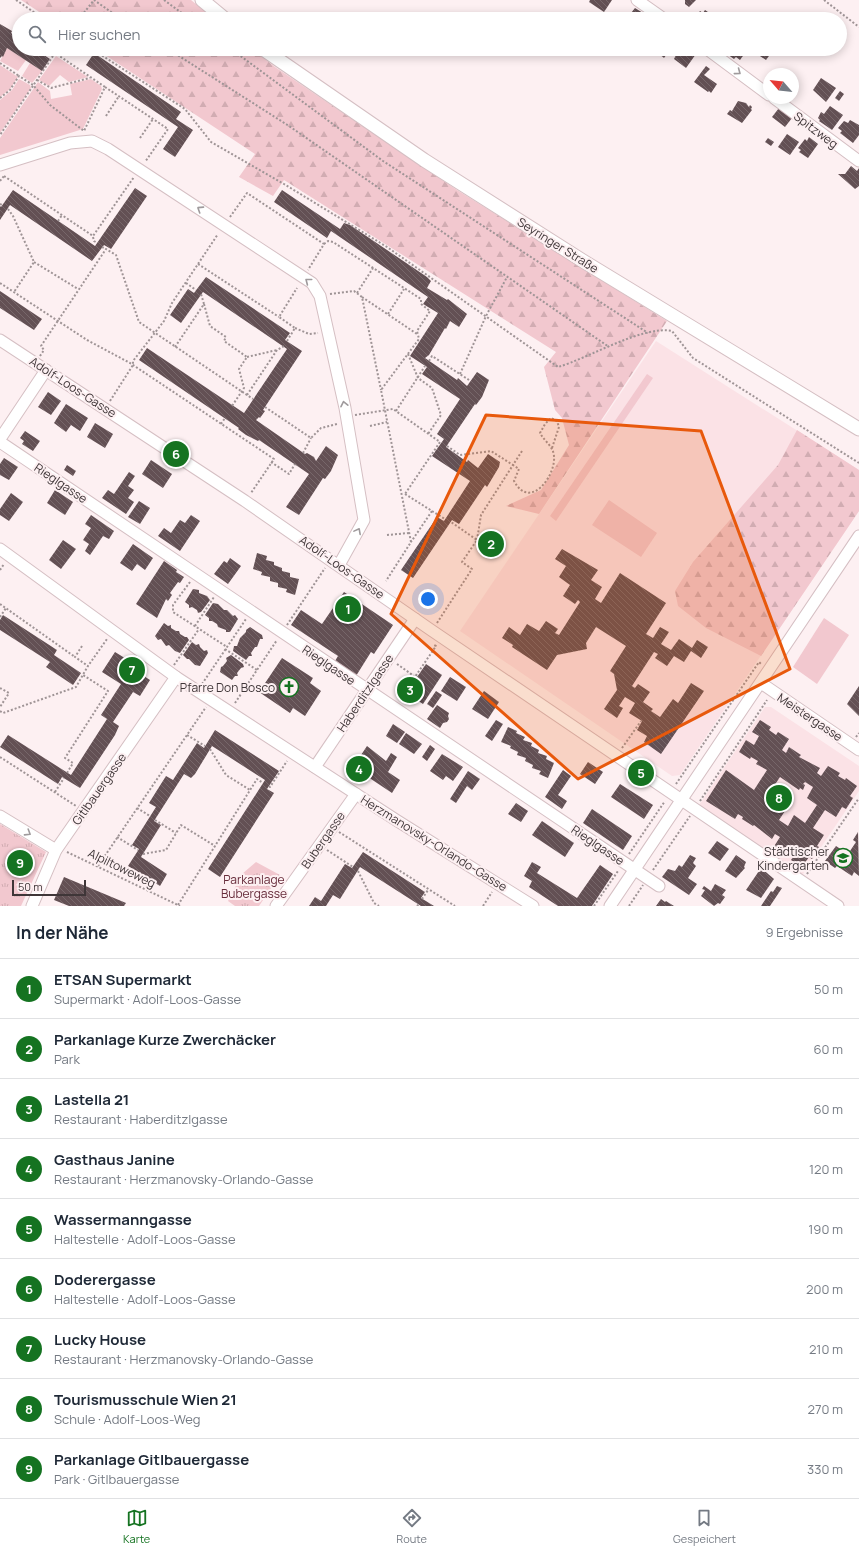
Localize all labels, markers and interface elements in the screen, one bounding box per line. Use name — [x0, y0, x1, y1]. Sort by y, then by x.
search box — [12, 12, 847, 56]
icon: search — [26, 23, 48, 45]
text: Hier suchen — [58, 24, 140, 45]
one-way arrow — [734, 67, 741, 74]
north arrow — [763, 68, 799, 104]
street label: Spitzweg — [790, 108, 842, 152]
one-way arrow — [197, 207, 204, 214]
street label: Seyringer Straße — [514, 213, 602, 277]
one-way arrow — [305, 279, 313, 286]
street label: Adolf-Loos-Gasse — [26, 353, 120, 421]
one-way arrow — [341, 400, 349, 407]
pin: 6 — [163, 439, 189, 469]
street label: Rieglgasse — [31, 459, 91, 507]
one-way arrow — [353, 527, 361, 535]
pin: 2 — [478, 529, 504, 559]
street label: Adolf-Loos-Gasse — [296, 531, 388, 603]
your location — [418, 589, 438, 609]
pin: 1 — [335, 594, 361, 624]
street label: Rieglgasse — [299, 641, 359, 689]
street label: Haberditzlgasse — [333, 651, 397, 735]
pin: 7 — [119, 655, 145, 685]
pin: 3 — [397, 675, 423, 705]
church icon: Pfarre Don Bosco — [278, 676, 300, 698]
place label: Pfarre Don Bosco — [180, 679, 275, 696]
street label: Meistergasse — [774, 689, 846, 745]
street label: Gitlbauergasse — [68, 750, 130, 828]
pin: 4 — [346, 754, 372, 784]
pin: 5 — [628, 758, 654, 788]
pin: 8 — [766, 783, 792, 813]
street label: Herzmanovsky-Orlando-Gasse — [358, 791, 510, 895]
street label: Bubergasse — [297, 808, 349, 872]
street label: Rieglgasse — [568, 821, 628, 869]
one-way arrow — [24, 828, 31, 836]
place label: Städtischer Kindergarten — [757, 843, 830, 874]
street label: Alpiltoweweg — [85, 844, 159, 892]
school or university icon: Städtischer Kindergarten — [832, 847, 854, 869]
pin: 9 — [7, 848, 33, 878]
park label: Parkanlage Bubergasse — [221, 871, 287, 902]
scale bar — [12, 878, 86, 897]
text: 50 m — [18, 879, 43, 894]
text: In der Nähe — [16, 921, 109, 944]
text: 9 Ergebnisse — [766, 923, 843, 941]
text: ETSAN Supermarkt — [54, 969, 192, 990]
text: 1 — [26, 980, 32, 998]
text: 50 m — [814, 980, 843, 998]
text: Supermarkt · Adolf-Loos-Gasse — [54, 990, 241, 1008]
text: Parkanlage Kurze Zwerchäcker — [54, 1029, 276, 1050]
text: 2 — [25, 1040, 33, 1058]
text: 60 m — [813, 1040, 843, 1058]
text: Park — [54, 1050, 80, 1068]
text: Lastella 21 — [54, 1089, 129, 1110]
text: 3 — [25, 1100, 33, 1118]
text: 60 m — [813, 1100, 843, 1118]
text: Restaurant · Haberditzlgasse — [54, 1110, 228, 1128]
text: Gasthaus Janine — [54, 1149, 175, 1170]
text: 4 — [25, 1160, 33, 1178]
text: 120 m — [809, 1160, 843, 1178]
text: Restaurant · Herzmanovsky-Orlando-Gasse — [54, 1170, 313, 1188]
text: Wassermanngasse — [54, 1209, 192, 1230]
text: 5 — [25, 1220, 33, 1238]
text: 190 m — [808, 1220, 843, 1238]
text: Haltestelle · Adolf-Loos-Gasse — [54, 1230, 236, 1248]
text: Doderergasse — [54, 1269, 156, 1290]
text: 6 — [25, 1280, 33, 1298]
text: 200 m — [806, 1280, 843, 1298]
text: Haltestelle · Adolf-Loos-Gasse — [54, 1290, 236, 1308]
text: Lucky House — [54, 1329, 146, 1350]
text: 7 — [26, 1340, 32, 1358]
text: 210 m — [809, 1340, 843, 1358]
text: Restaurant · Herzmanovsky-Orlando-Gasse — [54, 1350, 313, 1368]
text: Tourismusschule Wien 21 — [54, 1389, 237, 1410]
text: 8 — [25, 1400, 33, 1418]
text: 270 m — [808, 1400, 843, 1418]
text: Schule · Adolf-Loos-Weg — [54, 1410, 201, 1428]
text: Parkanlage Gitlbauergasse — [54, 1449, 249, 1470]
text: 9 — [25, 1460, 33, 1478]
text: 330 m — [807, 1460, 843, 1478]
text: Park · Gitlbauergasse — [54, 1470, 179, 1488]
tab: Karte — [123, 1507, 150, 1546]
tab: Route — [396, 1507, 427, 1546]
tab: Gespeichert — [673, 1507, 736, 1546]

